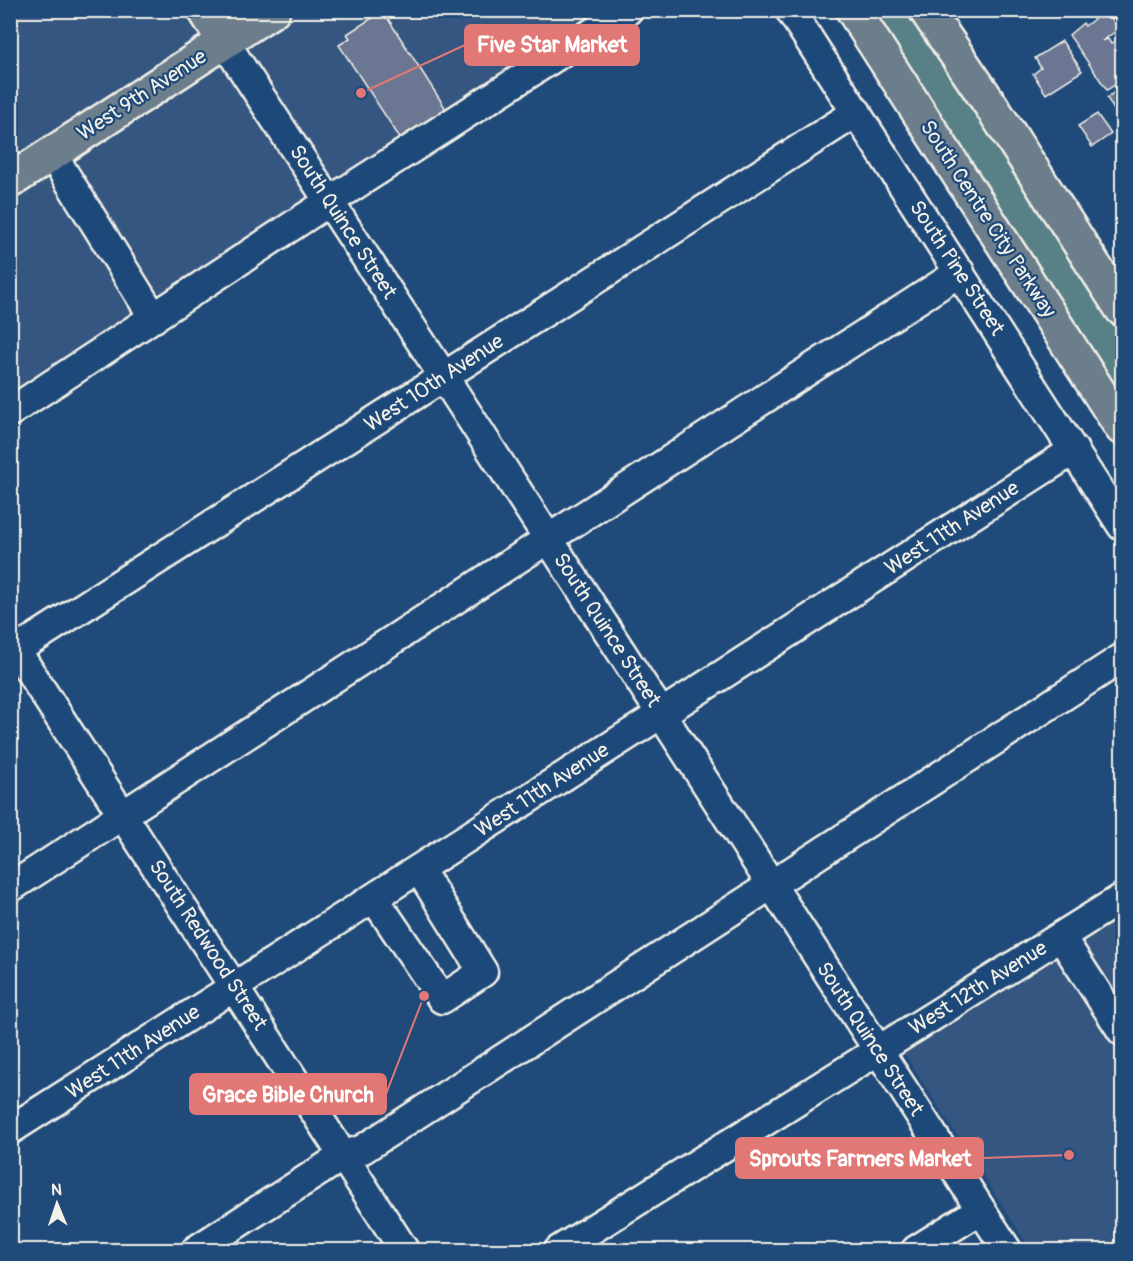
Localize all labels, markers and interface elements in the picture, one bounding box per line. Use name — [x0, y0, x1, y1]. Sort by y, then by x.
callout: Five Star Market — [465, 25, 639, 65]
text: Five Star Market — [477, 31, 628, 59]
street label: West 9th Avenue — [72, 43, 212, 147]
street label: South Centre City Parkway — [914, 115, 1062, 323]
street label: South Quince Street — [283, 140, 403, 305]
street label: South Pine Street — [903, 195, 1011, 341]
street label: West 10th Avenue — [359, 328, 509, 438]
street label: West 11th Avenue — [880, 474, 1025, 581]
street label: South Quince Street — [547, 548, 667, 713]
street label: West 11th Avenue — [470, 736, 615, 843]
street label: South Redwood Street — [143, 854, 274, 1036]
street label: West 12th Avenue — [904, 934, 1053, 1041]
street label: South Quince Street — [810, 957, 930, 1122]
street label: West 11th Avenue — [61, 998, 206, 1105]
callout: Grace Bible Church — [190, 1074, 386, 1114]
text: Grace Bible Church — [202, 1081, 374, 1109]
callout: Sprouts Farmers Market — [736, 1138, 983, 1178]
text: Sprouts Farmers Market — [749, 1145, 972, 1173]
north arrow — [27, 1174, 87, 1234]
text: N — [51, 1180, 62, 1200]

